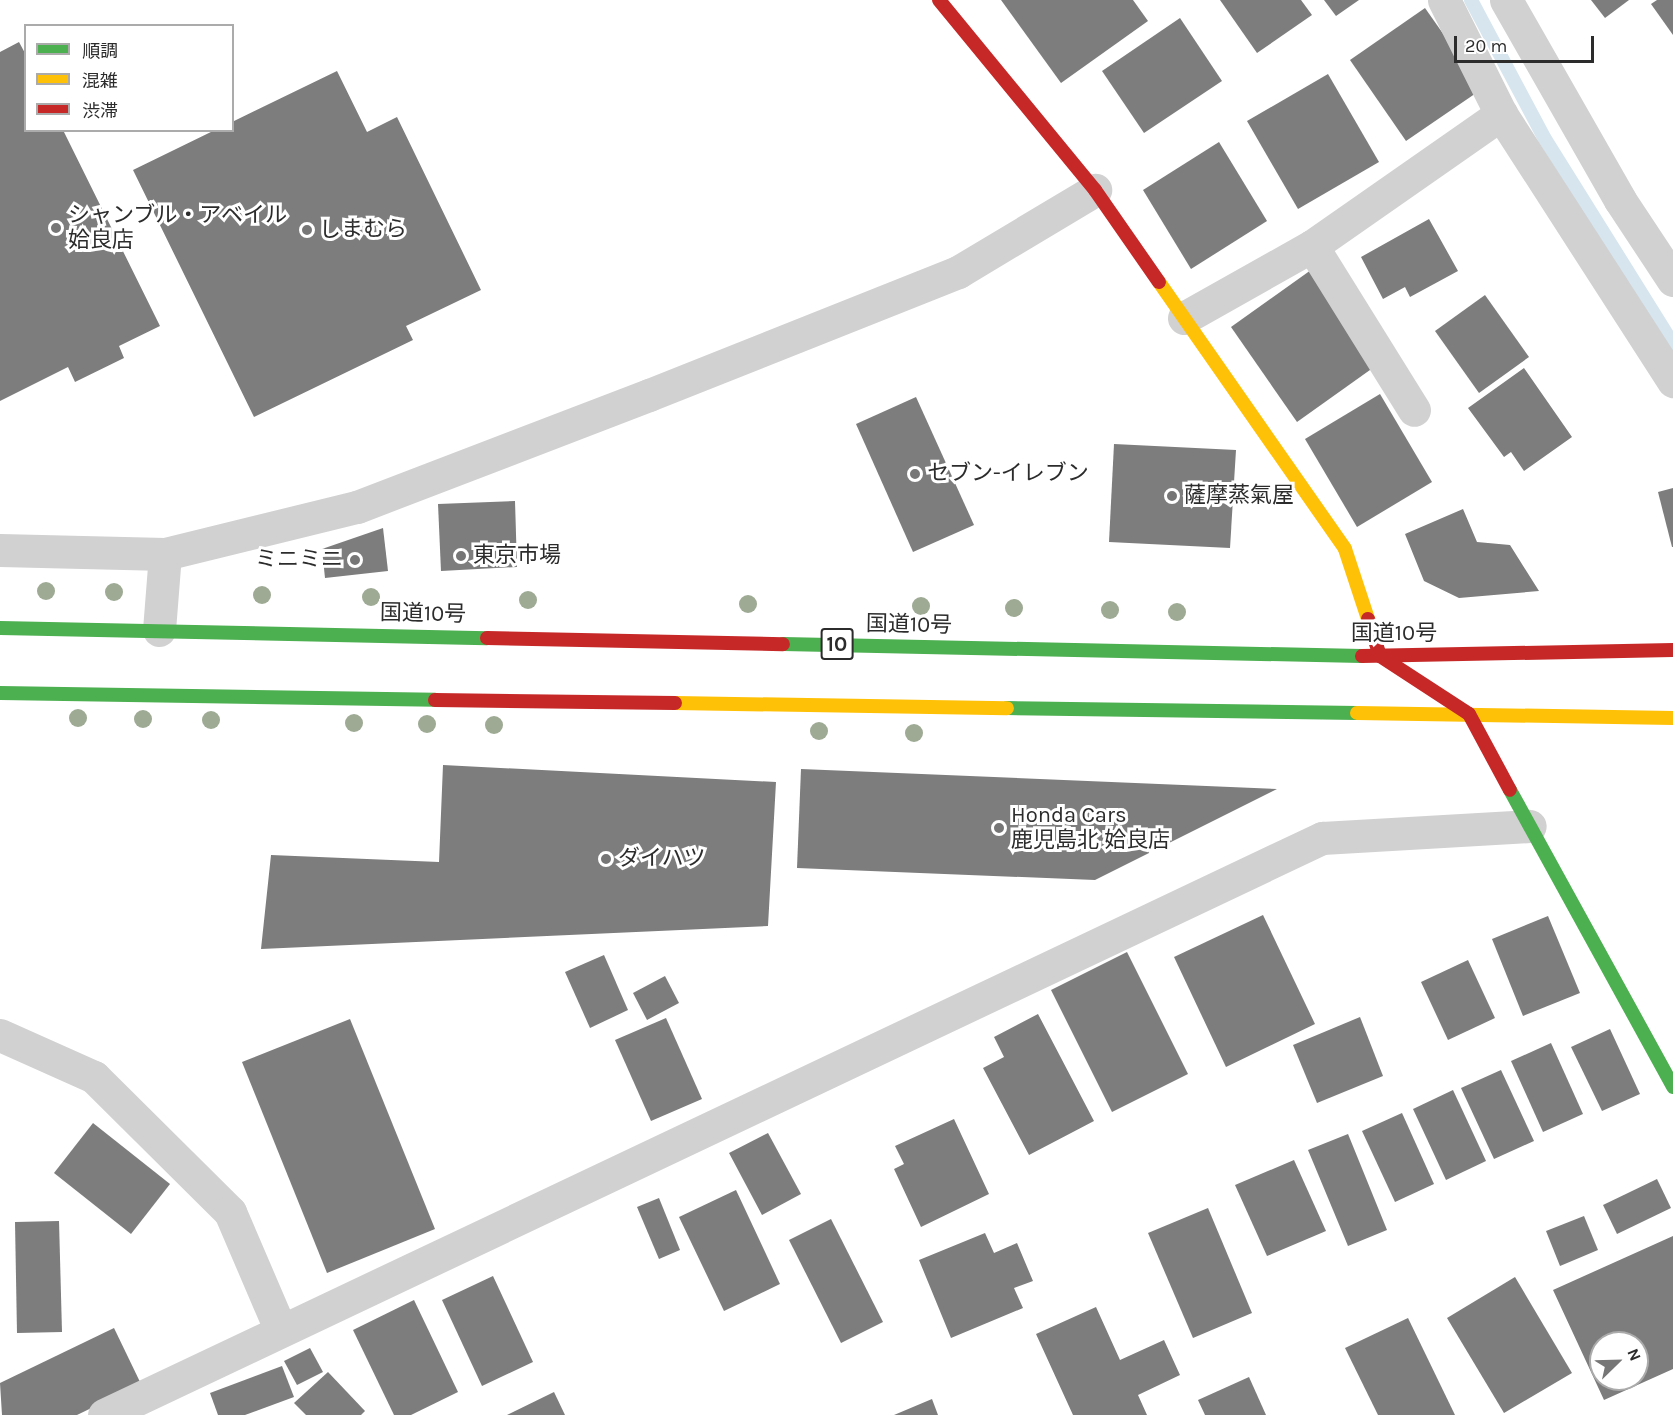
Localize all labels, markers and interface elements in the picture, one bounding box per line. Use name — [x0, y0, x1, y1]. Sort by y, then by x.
legend — [24, 24, 234, 132]
scale bar — [1457, 24, 1596, 62]
text: 20 m — [1465, 35, 1507, 57]
text: 順調 — [82, 40, 118, 62]
text: 混雑 — [82, 70, 118, 92]
text: 渋滞 — [82, 100, 118, 122]
place label: シャンブル・アベイル 姶良店 — [68, 202, 288, 254]
place label: しまむら — [319, 217, 407, 243]
marker: シャンブル・アベイル 姶良店 — [49, 221, 63, 235]
marker: しまむら — [300, 223, 314, 237]
place label: セブン-イレブン — [927, 461, 1089, 487]
marker: セブン-イレブン — [908, 467, 922, 481]
place label: 薩摩蒸氣屋 — [1184, 483, 1294, 509]
marker: 薩摩蒸氣屋 — [1165, 489, 1179, 503]
place label: 東京市場 — [473, 543, 561, 569]
place label: ミニミニ — [255, 547, 343, 573]
marker: 東京市場 — [454, 549, 468, 563]
marker: ミニミニ — [348, 553, 362, 567]
street label: 国道10号 — [380, 600, 466, 628]
street label: 国道10号 — [866, 611, 952, 639]
street label: 国道10号 — [1351, 621, 1437, 647]
road number: 10 — [820, 626, 854, 662]
place label: Honda Cars 鹿児島北 姶良店 — [1011, 802, 1170, 854]
marker: Honda Cars 鹿児島北 姶良店 — [992, 821, 1006, 835]
place label: ダイハツ — [618, 846, 706, 872]
marker: ダイハツ — [599, 852, 613, 866]
north arrow — [1589, 1331, 1649, 1391]
text: N — [1623, 1346, 1645, 1364]

